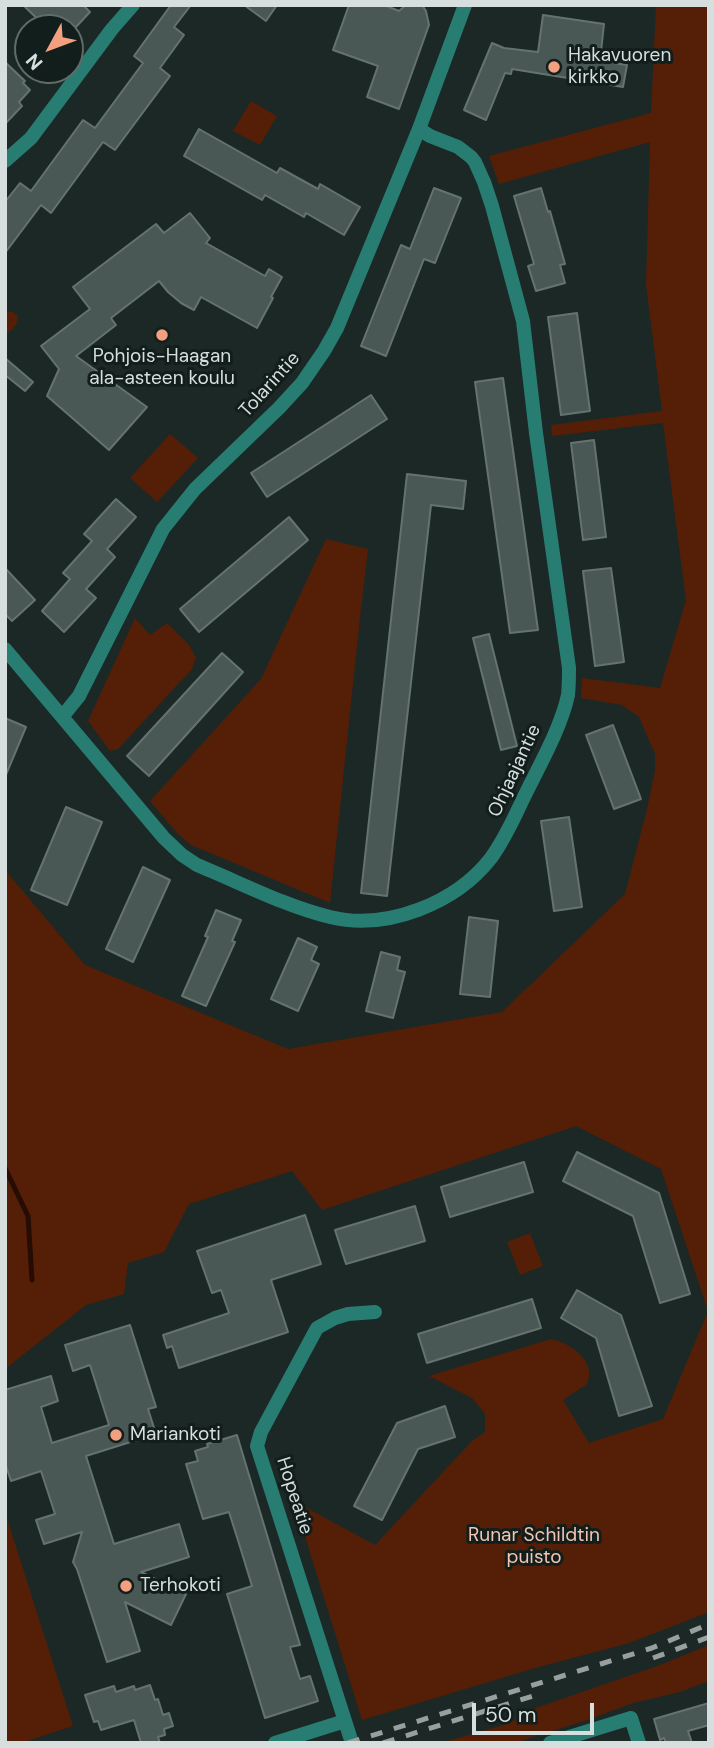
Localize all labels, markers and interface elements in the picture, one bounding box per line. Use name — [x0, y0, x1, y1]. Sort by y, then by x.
north arrow — [14, 14, 84, 84]
place label: Hakavuoren kirkko — [568, 45, 671, 89]
text: N — [20, 48, 48, 75]
marker: Hakavuoren kirkko — [546, 59, 562, 75]
marker: Pohjois-Haagan ala-asteen koulu — [154, 327, 170, 343]
place label: Pohjois-Haagan ala-asteen koulu — [89, 346, 235, 390]
street label: Tolarintie — [235, 348, 305, 422]
street label: Ohjaajantie — [484, 721, 546, 821]
place label: Mariankoti — [130, 1424, 221, 1446]
marker: Mariankoti — [108, 1427, 124, 1443]
street label: Hopeatie — [271, 1455, 317, 1537]
park label: Runar Schildtin puisto — [468, 1525, 600, 1569]
place label: Terhokoti — [140, 1575, 221, 1597]
marker: Terhokoti — [118, 1578, 134, 1594]
scale bar — [476, 1688, 598, 1732]
text: 50 m — [485, 1701, 536, 1729]

